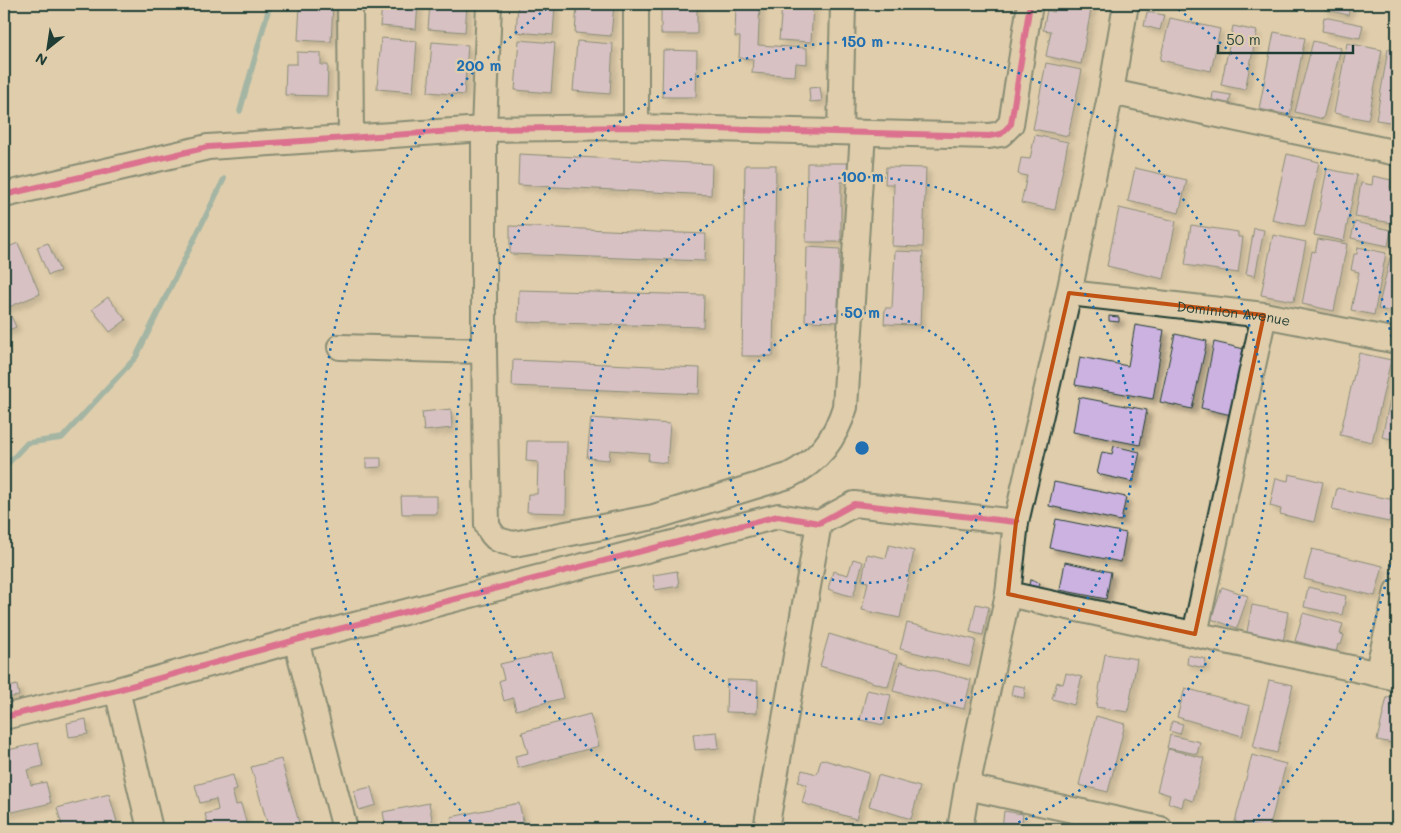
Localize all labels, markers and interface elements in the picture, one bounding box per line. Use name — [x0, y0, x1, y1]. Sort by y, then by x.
north arrow — [22, 22, 72, 72]
scale bar — [1218, 22, 1354, 54]
text: 50 m — [1226, 29, 1261, 49]
text: 150 m — [841, 31, 883, 51]
text: N — [32, 49, 51, 71]
text: 200 m — [457, 55, 502, 75]
text: 100 m — [840, 166, 884, 186]
street label: Dominion Avenue — [1176, 296, 1292, 330]
text: 50 m — [844, 302, 880, 322]
centre of rings — [853, 439, 871, 457]

